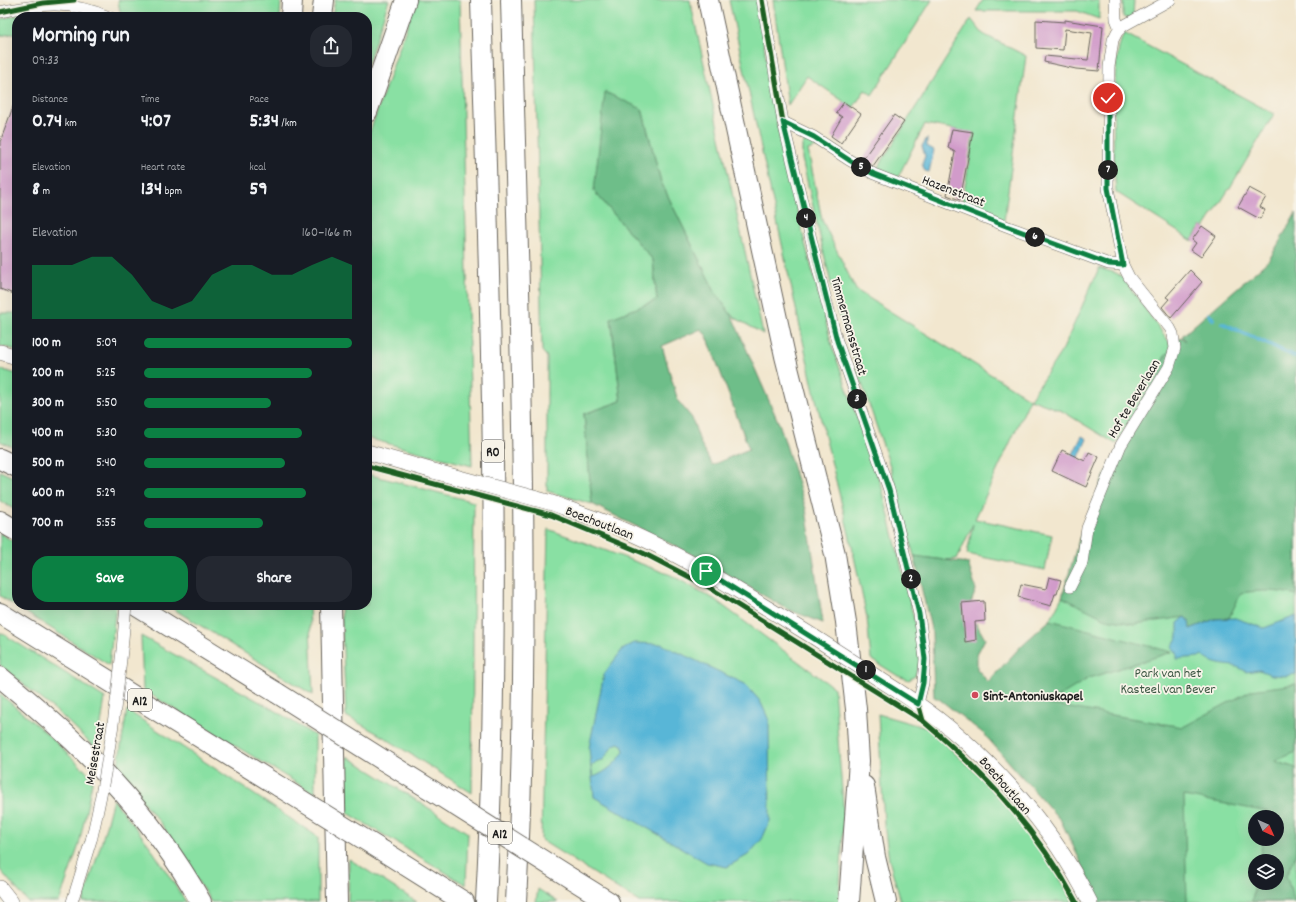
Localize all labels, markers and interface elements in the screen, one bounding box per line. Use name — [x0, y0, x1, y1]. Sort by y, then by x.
text: Morning run — [32, 21, 130, 52]
button: share — [310, 25, 352, 67]
text: 09:33 — [32, 52, 59, 71]
pin — [1091, 81, 1125, 115]
icon: check — [1097, 87, 1119, 109]
text: Distance — [32, 92, 68, 108]
text: Time — [141, 92, 159, 108]
text: Pace — [249, 92, 269, 108]
text: 0.74 — [32, 108, 62, 136]
text: 4:07 — [141, 108, 171, 136]
text: 5:34 — [249, 108, 279, 136]
text: km — [62, 116, 77, 132]
text: /km — [279, 116, 297, 132]
pin: 5 — [851, 157, 871, 177]
text: 5 — [858, 159, 864, 175]
text: Elevation — [32, 160, 70, 176]
text: Heart rate — [141, 160, 185, 176]
text: kcal — [249, 160, 266, 176]
pin: 7 — [1098, 160, 1118, 180]
text: 7 — [1106, 162, 1110, 178]
street label: Hazenstraat — [919, 171, 988, 213]
text: 8 — [32, 176, 40, 204]
text: 134 — [141, 176, 162, 204]
text: 59 — [249, 176, 268, 204]
text: m — [40, 184, 50, 200]
text: bpm — [162, 184, 182, 200]
pin: 4 — [796, 208, 816, 228]
text: 4 — [804, 210, 808, 226]
text: Elevation — [32, 224, 77, 243]
text: 160–166 m — [302, 224, 352, 243]
pin: 6 — [1025, 227, 1045, 247]
text: 6 — [1032, 229, 1038, 245]
street label: Timmermansstraat — [824, 275, 872, 378]
text: 100 m — [32, 334, 61, 353]
text: 5:09 — [96, 334, 117, 353]
street label: Hof te Beverlaan — [1103, 356, 1166, 442]
text: 200 m — [32, 364, 64, 383]
text: 5:25 — [96, 364, 116, 383]
pin: 3 — [847, 389, 867, 409]
text: 3 — [855, 391, 859, 407]
text: 300 m — [32, 394, 64, 413]
text: 5:50 — [96, 394, 117, 413]
text: 400 m — [32, 424, 63, 443]
text: 5:30 — [96, 424, 117, 443]
road number: R0 — [482, 440, 504, 462]
text: 500 m — [32, 454, 64, 473]
text: 5:40 — [96, 454, 117, 473]
text: 600 m — [32, 484, 64, 503]
text: 5:29 — [96, 484, 116, 503]
street label: Boechoutlaan — [562, 502, 636, 546]
text: 700 m — [32, 514, 63, 533]
text: 5:55 — [96, 514, 116, 533]
pin — [689, 554, 723, 588]
button: Save — [32, 556, 188, 602]
button: Share — [196, 556, 352, 602]
icon: arrive — [695, 560, 717, 582]
pin: 2 — [901, 569, 921, 589]
text: 2 — [909, 571, 913, 587]
pin: 1 — [856, 660, 876, 680]
text: 1 — [865, 662, 867, 678]
park label: Park van het Kasteel van Bever — [1120, 664, 1216, 700]
place label: Sint-Antoniuskapel — [983, 687, 1084, 707]
road number: A12 — [128, 689, 152, 711]
marker: Sint-Antoniuskapel — [970, 690, 980, 700]
street label: Meisestraat — [81, 720, 111, 786]
street label: Boechoutlaan — [974, 753, 1035, 820]
north arrow — [1248, 810, 1284, 846]
map controls — [1248, 810, 1284, 890]
road number: A12 — [488, 822, 512, 844]
button: layers — [1248, 854, 1284, 890]

